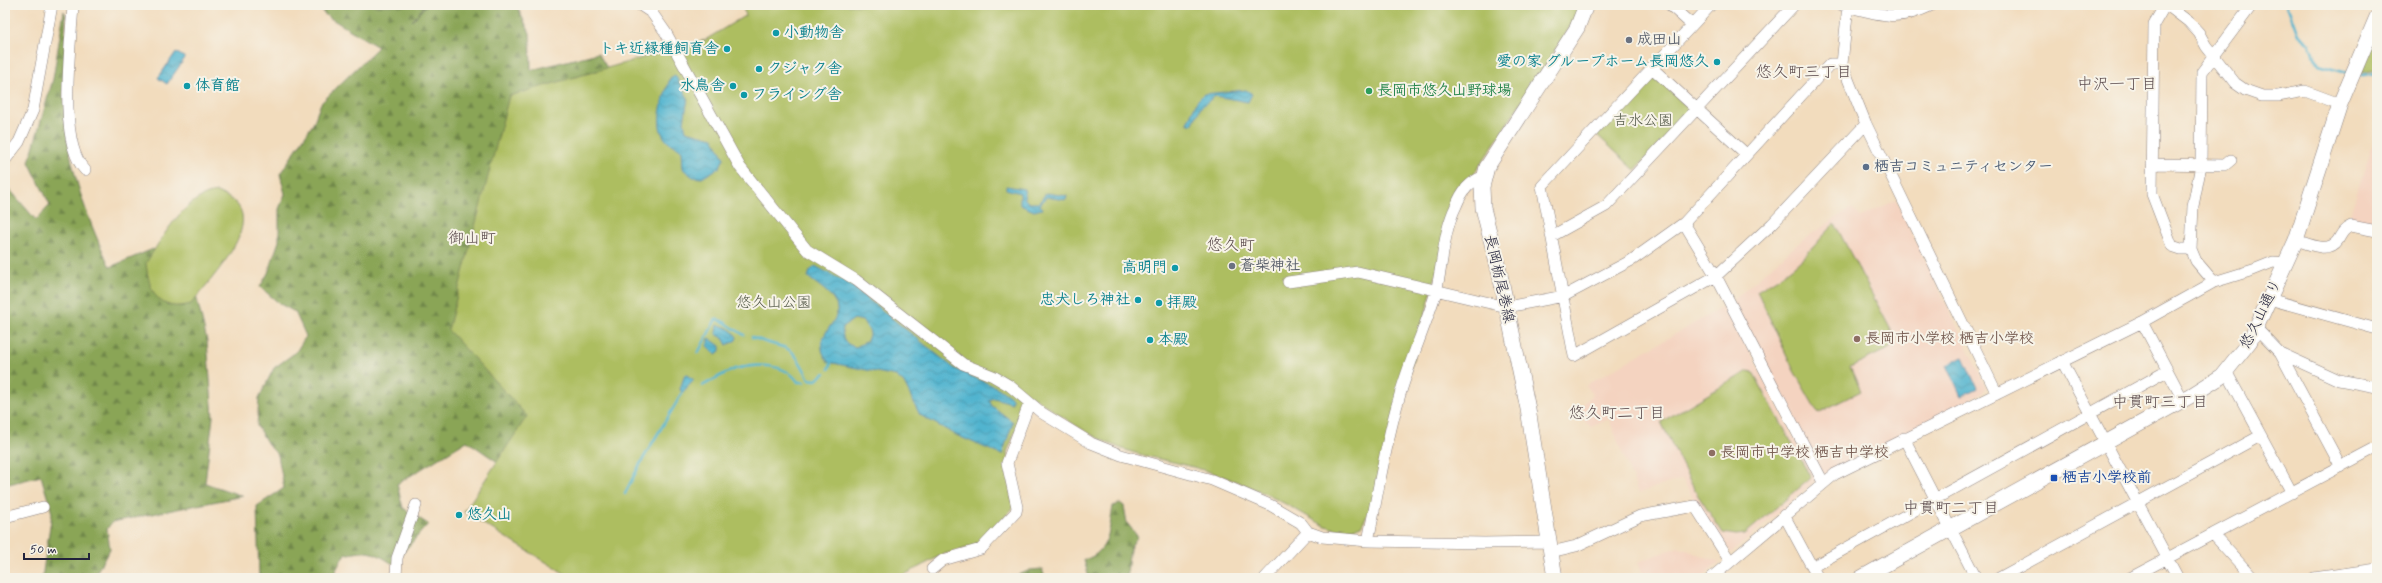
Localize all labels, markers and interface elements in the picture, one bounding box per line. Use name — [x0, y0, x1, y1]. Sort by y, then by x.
place label: 小動物舎 — [784, 23, 844, 43]
marker: 小動物舎 — [771, 28, 781, 38]
place label: 成田山 — [1637, 30, 1682, 50]
marker: 成田山 — [1624, 35, 1634, 45]
place label: トキ近縁種飼育舎 — [599, 39, 719, 59]
marker: トキ近縁種飼育舎 — [722, 44, 732, 54]
place label: 愛の家 グループホーム長岡悠久 — [1497, 52, 1709, 72]
marker: 愛の家 グループホーム長岡悠久 — [1712, 57, 1722, 67]
place label: クジャク舎 — [767, 59, 842, 79]
district label: 悠久町三丁目 — [1756, 62, 1852, 83]
marker: クジャク舎 — [754, 64, 764, 74]
district label: 中沢一丁目 — [2077, 74, 2157, 95]
place label: 体育館 — [195, 76, 240, 96]
place label: 水鳥舎 — [680, 76, 725, 96]
marker: 体育館 — [182, 81, 192, 91]
marker: 水鳥舎 — [728, 81, 738, 91]
place label: 長岡市悠久山野球場 — [1377, 81, 1512, 101]
place label: フライング舎 — [752, 85, 842, 105]
marker: 長岡市悠久山野球場 — [1364, 86, 1374, 96]
marker: フライング舎 — [739, 90, 749, 100]
park label: 吉水公園 — [1613, 111, 1673, 131]
place label: 栖吉コミュニティセンター — [1874, 157, 2053, 177]
marker: 栖吉コミュニティセンター — [1861, 162, 1871, 172]
district label: 御山町 — [448, 228, 496, 249]
street label: 長岡栃尾巻線 — [1479, 233, 1519, 325]
district label: 悠久町 — [1207, 235, 1255, 256]
place label: 蒼柴神社 — [1240, 256, 1300, 276]
place label: 高明門 — [1122, 258, 1167, 278]
marker: 蒼柴神社 — [1227, 261, 1237, 271]
marker: 高明門 — [1170, 263, 1180, 273]
street label: 悠久山通り — [2236, 276, 2286, 352]
place label: 忠犬しろ神社 — [1040, 290, 1130, 310]
park label: 悠久山公園 — [736, 293, 812, 313]
place label: 拝殿 — [1167, 293, 1197, 313]
marker: 忠犬しろ神社 — [1133, 295, 1143, 305]
marker: 拝殿 — [1154, 298, 1164, 308]
place label: 長岡市小学校 栖吉小学校 — [1865, 329, 2034, 349]
place label: 本殿 — [1158, 330, 1188, 350]
marker: 長岡市小学校 栖吉小学校 — [1852, 334, 1862, 344]
marker: 本殿 — [1145, 335, 1155, 345]
district label: 中貫町三丁目 — [2112, 392, 2208, 413]
district label: 悠久町二丁目 — [1569, 403, 1665, 424]
place label: 長岡市中学校 栖吉中学校 — [1720, 443, 1889, 463]
marker: 長岡市中学校 栖吉中学校 — [1707, 448, 1717, 458]
place label: 栖吉小学校前 — [2062, 468, 2152, 488]
marker: 栖吉小学校前 — [2049, 473, 2059, 483]
district label: 中貫町二丁目 — [1903, 498, 1999, 519]
place label: 悠久山 — [467, 505, 512, 525]
marker: 悠久山 — [454, 510, 464, 520]
scale bar — [24, 535, 89, 561]
text: 50 m — [30, 542, 57, 558]

